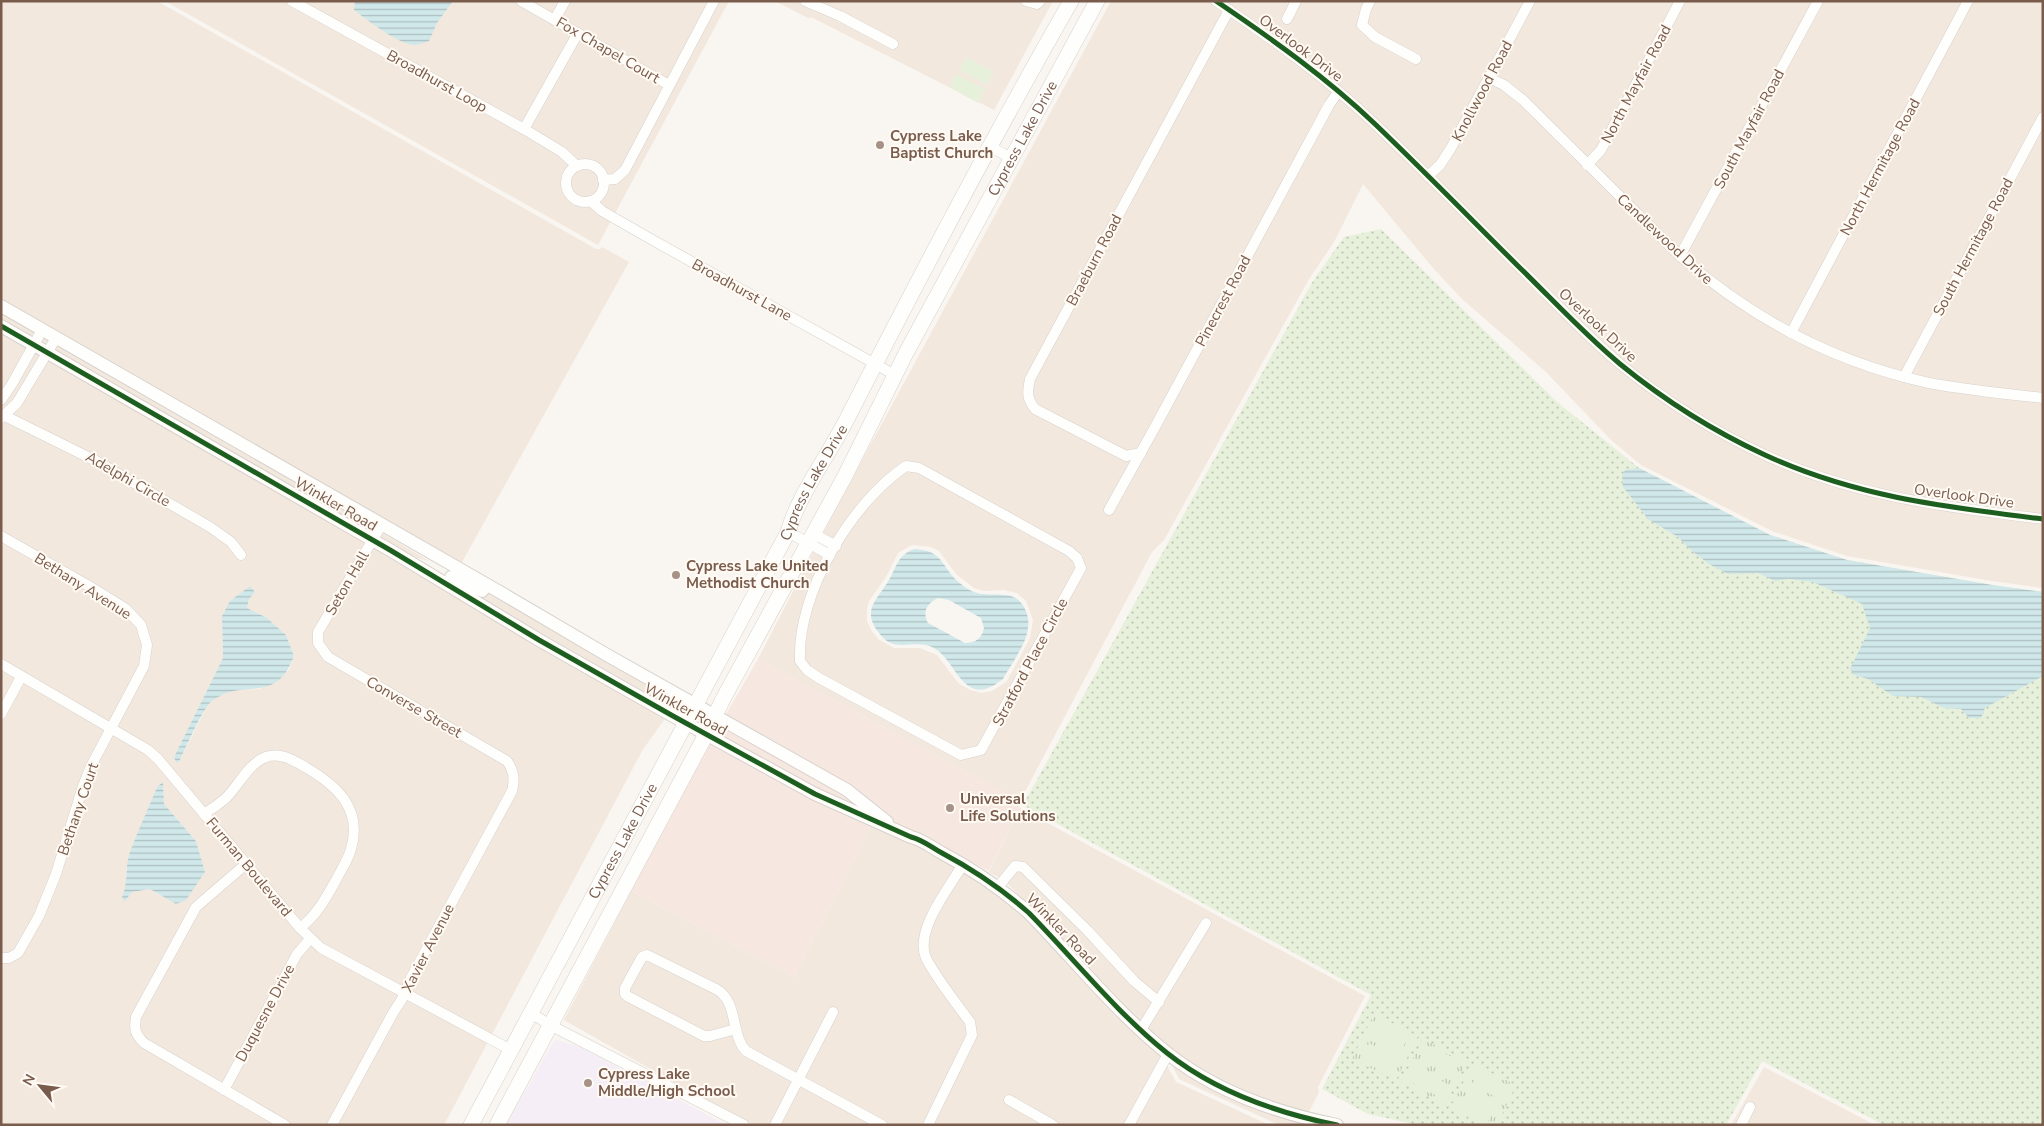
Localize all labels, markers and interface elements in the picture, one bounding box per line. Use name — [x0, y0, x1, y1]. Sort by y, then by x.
street label: Overlook Drive — [1255, 10, 1347, 86]
street label: Fox Chapel Court — [552, 12, 664, 88]
street label: North Mayfair Road — [1596, 21, 1676, 147]
street label: Knollwood Road — [1447, 37, 1517, 145]
street label: Broadhurst Loop — [383, 45, 491, 117]
street label: South Mayfair Road — [1709, 66, 1789, 192]
street label: Cypress Lake Drive — [983, 77, 1062, 200]
street label: North Hermitage Road — [1835, 95, 1925, 239]
place label: Cypress Lake Baptist Church — [890, 126, 993, 163]
marker: Cypress Lake Baptist Church — [874, 139, 886, 151]
street label: South Hermitage Road — [1928, 175, 2018, 319]
street label: Candlewood Drive — [1613, 189, 1717, 289]
street label: Braeburn Road — [1061, 211, 1127, 309]
street label: Pinecrest Road — [1191, 252, 1255, 350]
street label: Broadhurst Lane — [688, 254, 796, 326]
street label: Overlook Drive — [1554, 283, 1642, 367]
street label: Cypress Lake Drive — [775, 421, 852, 544]
street label: Adelphi Circle — [82, 447, 174, 511]
street label: Winkler Road — [291, 472, 381, 536]
street label: Overlook Drive — [1913, 479, 2015, 513]
street label: Seton Hall — [321, 547, 374, 619]
street label: Bethany Avenue — [31, 548, 135, 624]
place label: Cypress Lake United Methodist Church — [686, 556, 828, 593]
marker: Cypress Lake United Methodist Church — [670, 569, 682, 581]
street label: Stratford Place Circle — [988, 594, 1072, 730]
street label: Converse Street — [363, 672, 466, 743]
street label: Winkler Road — [641, 678, 731, 740]
street label: Bethany Court — [53, 759, 104, 858]
street label: Cypress Lake Drive — [584, 780, 662, 902]
place label: Universal Life Solutions — [960, 789, 1056, 826]
marker: Universal Life Solutions — [944, 802, 956, 814]
street label: Furman Boulevard — [202, 813, 296, 921]
street label: Winkler Road — [1022, 889, 1100, 969]
street label: Xavier Avenue — [397, 900, 459, 996]
street label: Duquesne Drive — [231, 961, 299, 1065]
north arrow — [15, 1061, 65, 1111]
place label: Cypress Lake Middle/High School — [598, 1064, 735, 1101]
text: N — [18, 1071, 40, 1089]
marker: Cypress Lake Middle/High School — [582, 1077, 594, 1089]

